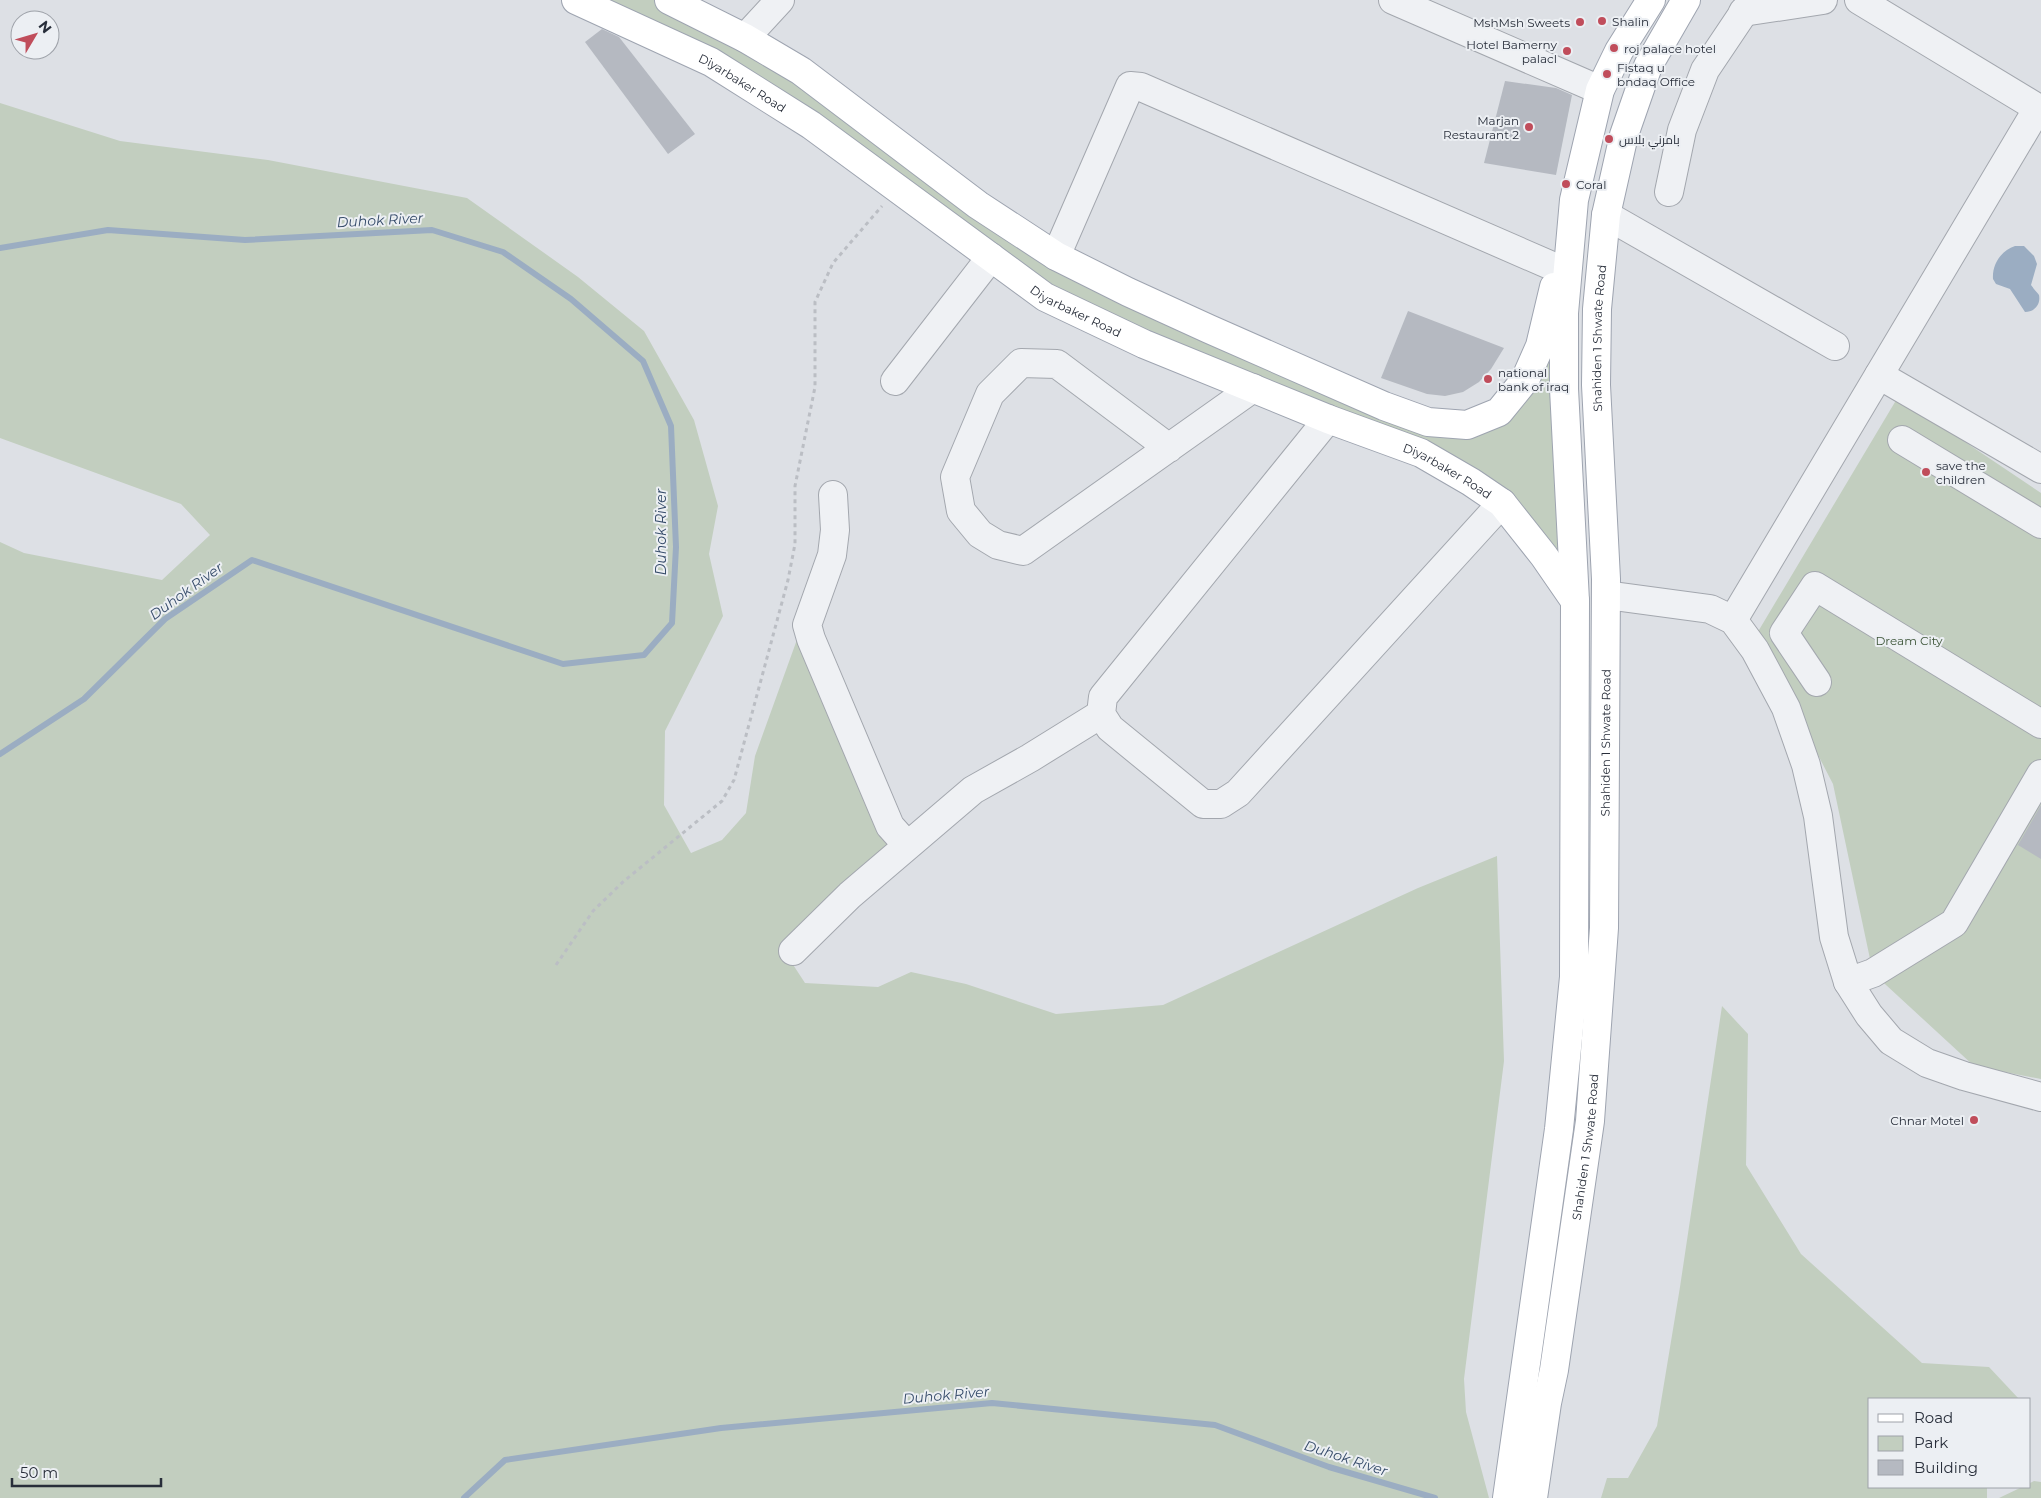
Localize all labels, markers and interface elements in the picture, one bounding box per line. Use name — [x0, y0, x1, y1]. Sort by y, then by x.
north arrow — [10, 10, 60, 60]
place label: Shalin — [1612, 14, 1649, 29]
place label: MshMsh Sweets — [1473, 15, 1570, 30]
marker: Shalin — [1596, 15, 1608, 27]
marker: MshMsh Sweets — [1574, 16, 1586, 28]
text: N — [35, 17, 56, 37]
place label: Hotel Bamerny palacl — [1466, 37, 1557, 66]
place label: roj palace hotel — [1624, 41, 1716, 56]
marker: roj palace hotel — [1608, 42, 1620, 54]
marker: Hotel Bamerny palacl — [1561, 45, 1573, 57]
street label: Diyarbaker Road — [696, 50, 789, 115]
place label: Fistaq u bndaq Office — [1617, 60, 1695, 89]
marker: Fistaq u bndaq Office — [1601, 68, 1613, 80]
place label: Marjan Restaurant 2 — [1443, 113, 1519, 142]
marker: Marjan Restaurant 2 — [1523, 121, 1535, 133]
place label: بامرني بلاس — [1619, 132, 1680, 150]
marker: بامرني بلاس — [1603, 133, 1615, 145]
place label: Coral — [1576, 177, 1606, 192]
marker: Coral — [1560, 178, 1572, 190]
water label: Duhok River — [336, 209, 424, 231]
street label: Shahiden 1 Shwate Road — [1588, 264, 1609, 412]
street label: Diyarbaker Road — [1028, 281, 1124, 340]
place label: national bank of iraq — [1498, 365, 1569, 394]
marker: national bank of iraq — [1482, 373, 1494, 385]
street label: Diyarbaker Road — [1401, 440, 1495, 502]
place label: save the children — [1936, 458, 1986, 487]
marker: save the children — [1920, 466, 1932, 478]
water label: Duhok River — [652, 488, 670, 575]
water label: Duhok River — [146, 558, 227, 624]
park label: Dream City — [1875, 633, 1943, 648]
street label: Shahiden 1 Shwate Road — [1597, 669, 1613, 817]
street label: Shahiden 1 Shwate Road — [1568, 1073, 1601, 1221]
place label: Chnar Motel — [1890, 1113, 1964, 1128]
marker: Chnar Motel — [1968, 1114, 1980, 1126]
water label: Duhok River — [902, 1382, 990, 1408]
legend — [1868, 1398, 2031, 1488]
text: Road — [1914, 1408, 1953, 1427]
text: Park — [1914, 1433, 1948, 1452]
water label: Duhok River — [1302, 1436, 1390, 1480]
scale bar — [12, 1456, 161, 1488]
text: Building — [1914, 1458, 1978, 1477]
text: 50 m — [20, 1463, 58, 1482]

